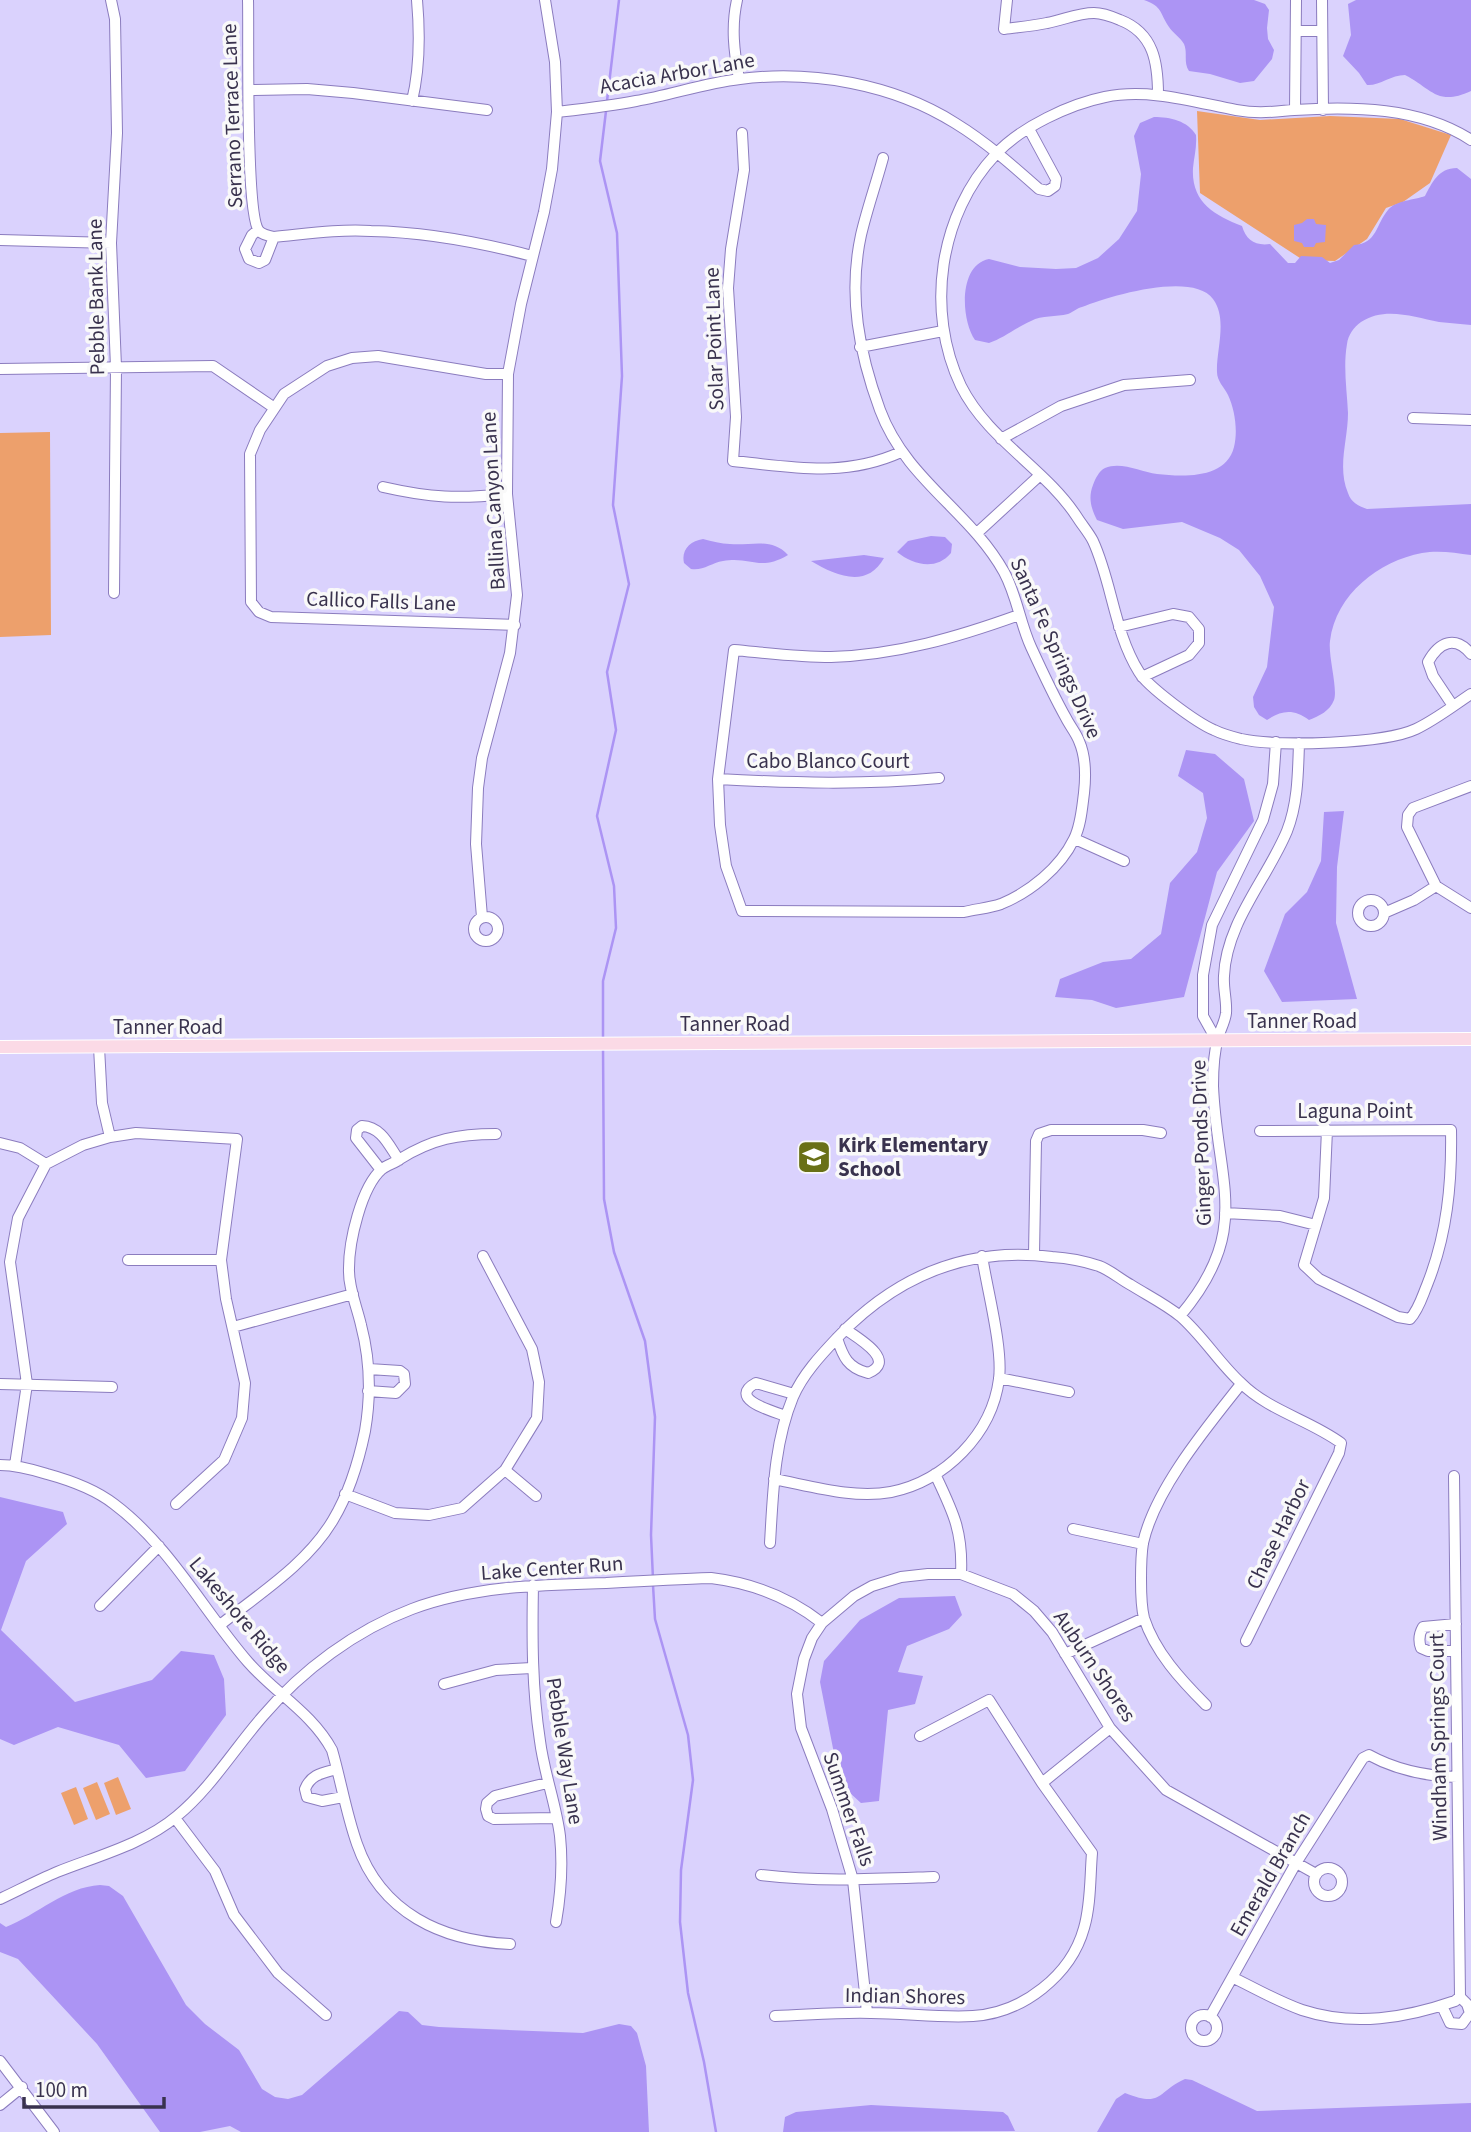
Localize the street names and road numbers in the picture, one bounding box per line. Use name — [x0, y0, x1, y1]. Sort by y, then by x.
street label: Serrano Terrace Lane — [214, 23, 250, 209]
street label: Acacia Arbor Lane — [597, 45, 757, 101]
street label: Pebble Bank Lane — [80, 218, 112, 376]
street label: Solar Point Lane — [697, 267, 731, 411]
street label: Ballina Canyon Lane — [473, 411, 513, 591]
street label: Santa Fe Springs Drive — [1003, 553, 1109, 743]
street label: Callico Falls Lane — [306, 583, 456, 619]
street label: Cabo Blanco Court — [746, 746, 910, 776]
street label: Tanner Road — [1247, 1006, 1357, 1036]
street label: Tanner Road — [680, 1009, 790, 1039]
street label: Tanner Road — [113, 1012, 223, 1042]
street label: Ginger Ponds Drive — [1183, 1059, 1219, 1227]
street label: Laguna Point — [1297, 1096, 1413, 1126]
street label: Chase Harbor — [1238, 1473, 1318, 1594]
street label: Lake Center Run — [480, 1548, 624, 1588]
street label: Lakeshore Ridge — [182, 1550, 298, 1680]
street label: Auburn Shores — [1046, 1604, 1144, 1728]
street label: Windham Springs Court — [1421, 1633, 1455, 1841]
street label: Pebble Way Lane — [539, 1675, 591, 1827]
street label: Summer Falls — [815, 1748, 883, 1870]
street label: Emerald Branch — [1222, 1806, 1318, 1942]
street label: Indian Shores — [845, 1980, 966, 2012]

